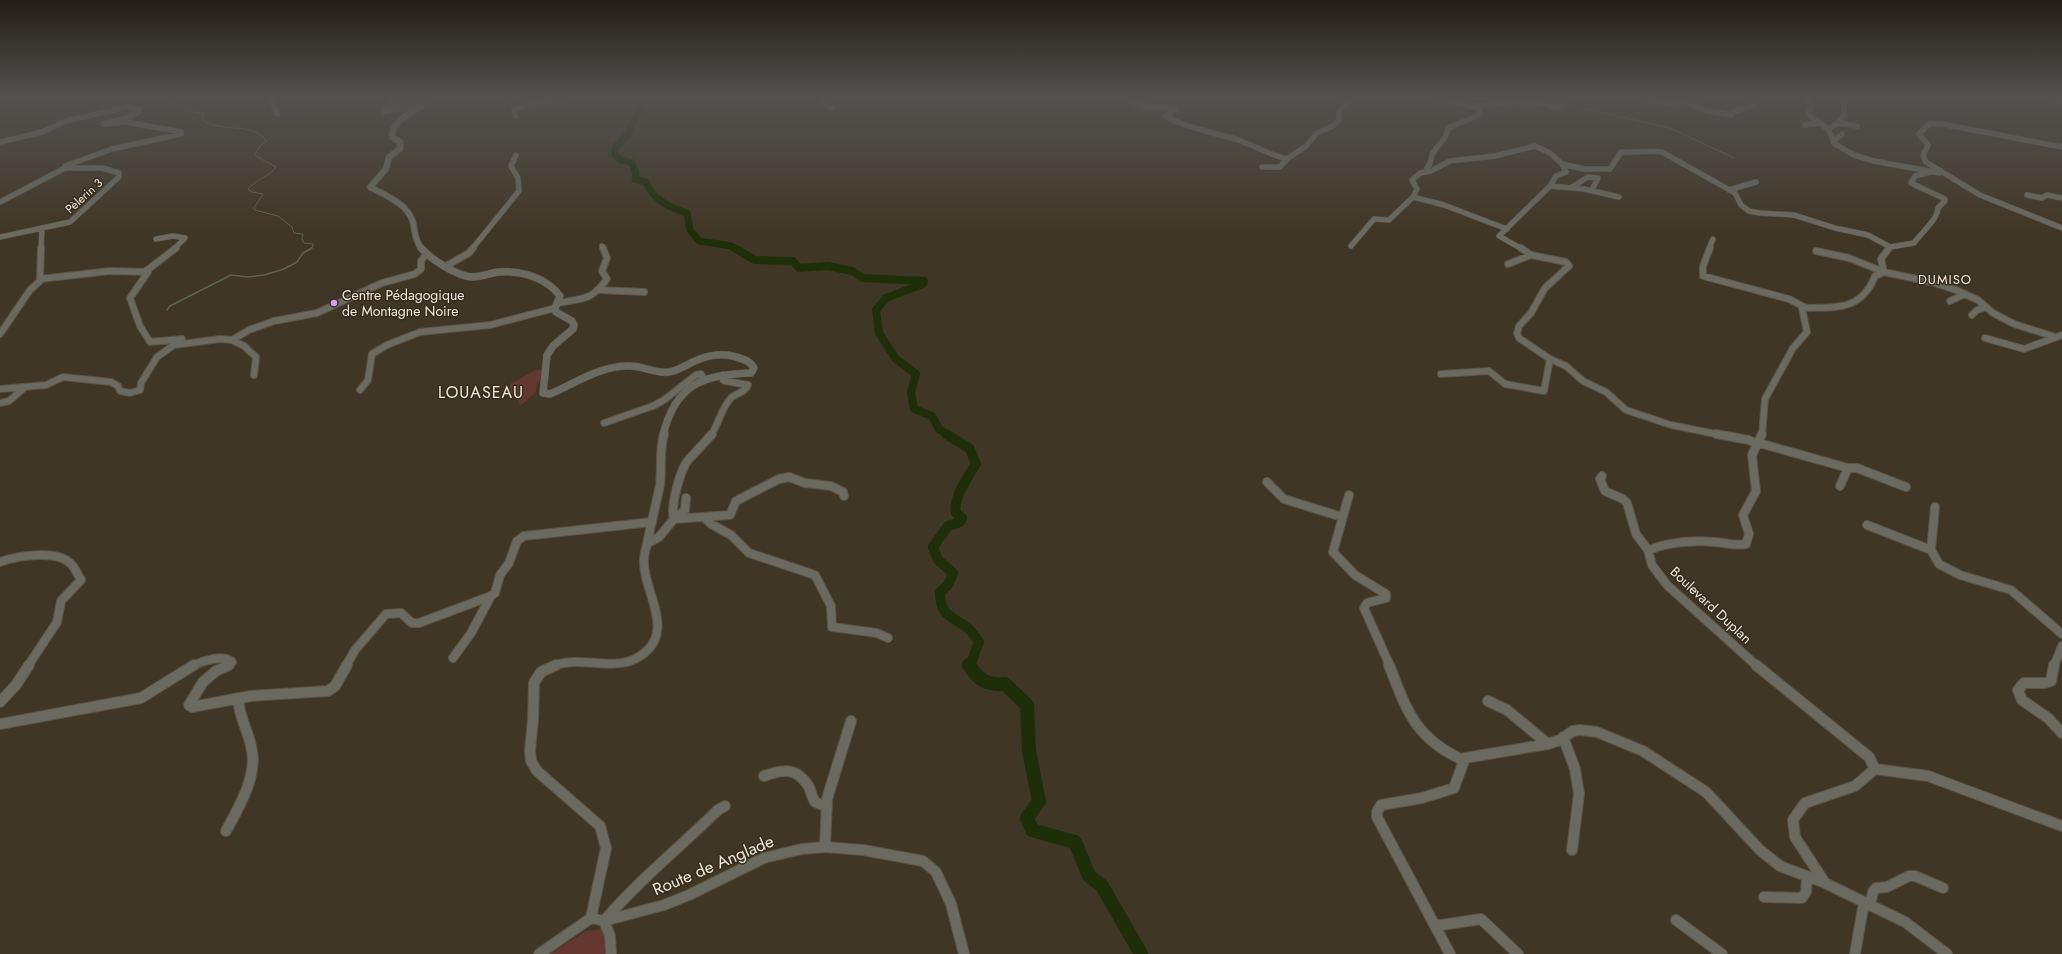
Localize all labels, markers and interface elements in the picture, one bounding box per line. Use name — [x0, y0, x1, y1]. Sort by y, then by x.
street label: Pèlerin 3 — [61, 174, 107, 218]
district label: DUMISO — [1918, 270, 1972, 289]
place label: Centre Pédagogique de Montagne Noire — [342, 285, 464, 321]
marker: Centre Pédagogique de Montagne Noire — [329, 298, 339, 308]
district label: LOUASEAU — [438, 381, 524, 404]
street label: Boulevard Duplan — [1666, 562, 1756, 648]
street label: Route de Anglade — [649, 829, 778, 901]

